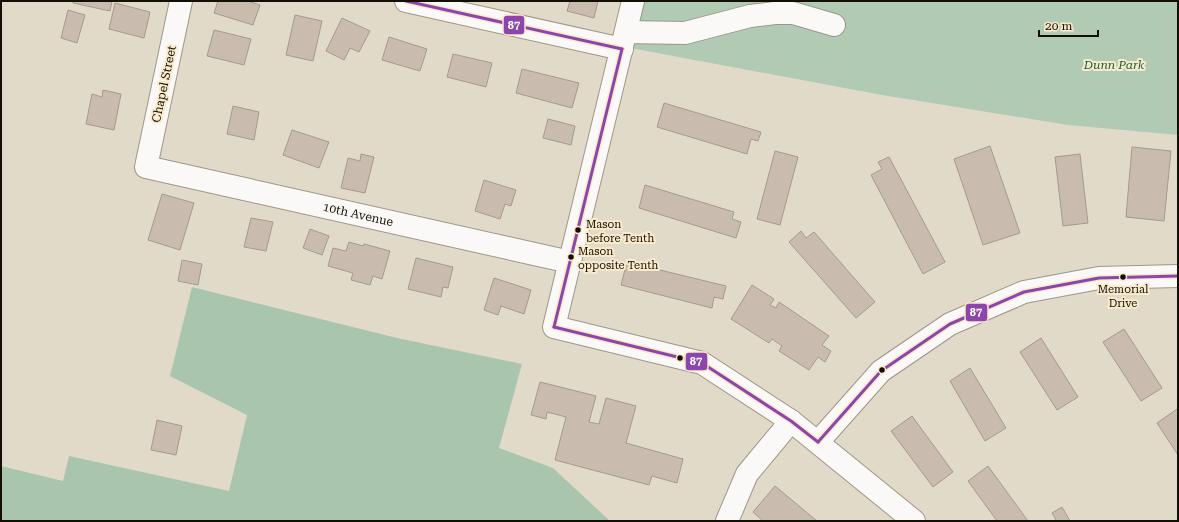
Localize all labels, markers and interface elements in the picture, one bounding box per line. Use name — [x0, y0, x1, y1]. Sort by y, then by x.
scale bar — [1039, 12, 1098, 38]
line badge: 87 — [503, 15, 525, 35]
text: 87 — [508, 19, 520, 32]
text: 20 m — [1045, 19, 1072, 33]
street label: Chapel Street — [149, 44, 179, 124]
park label: Dunn Park — [1083, 58, 1145, 72]
street label: 10th Avenue — [322, 200, 395, 229]
place label: Mason before Tenth — [586, 218, 654, 245]
marker: Mason before Tenth — [573, 225, 583, 235]
place label: Mason opposite Tenth — [578, 245, 658, 272]
marker: Mason opposite Tenth — [566, 252, 576, 262]
marker: Memorial Drive — [1118, 272, 1128, 282]
place label: Memorial Drive — [1098, 283, 1149, 310]
line badge: 87 — [965, 303, 988, 322]
text: 87 — [970, 306, 982, 319]
line badge: 87 — [685, 352, 708, 371]
unlabelled marker — [675, 353, 685, 363]
text: 87 — [690, 355, 702, 368]
unlabelled marker — [877, 365, 887, 375]

